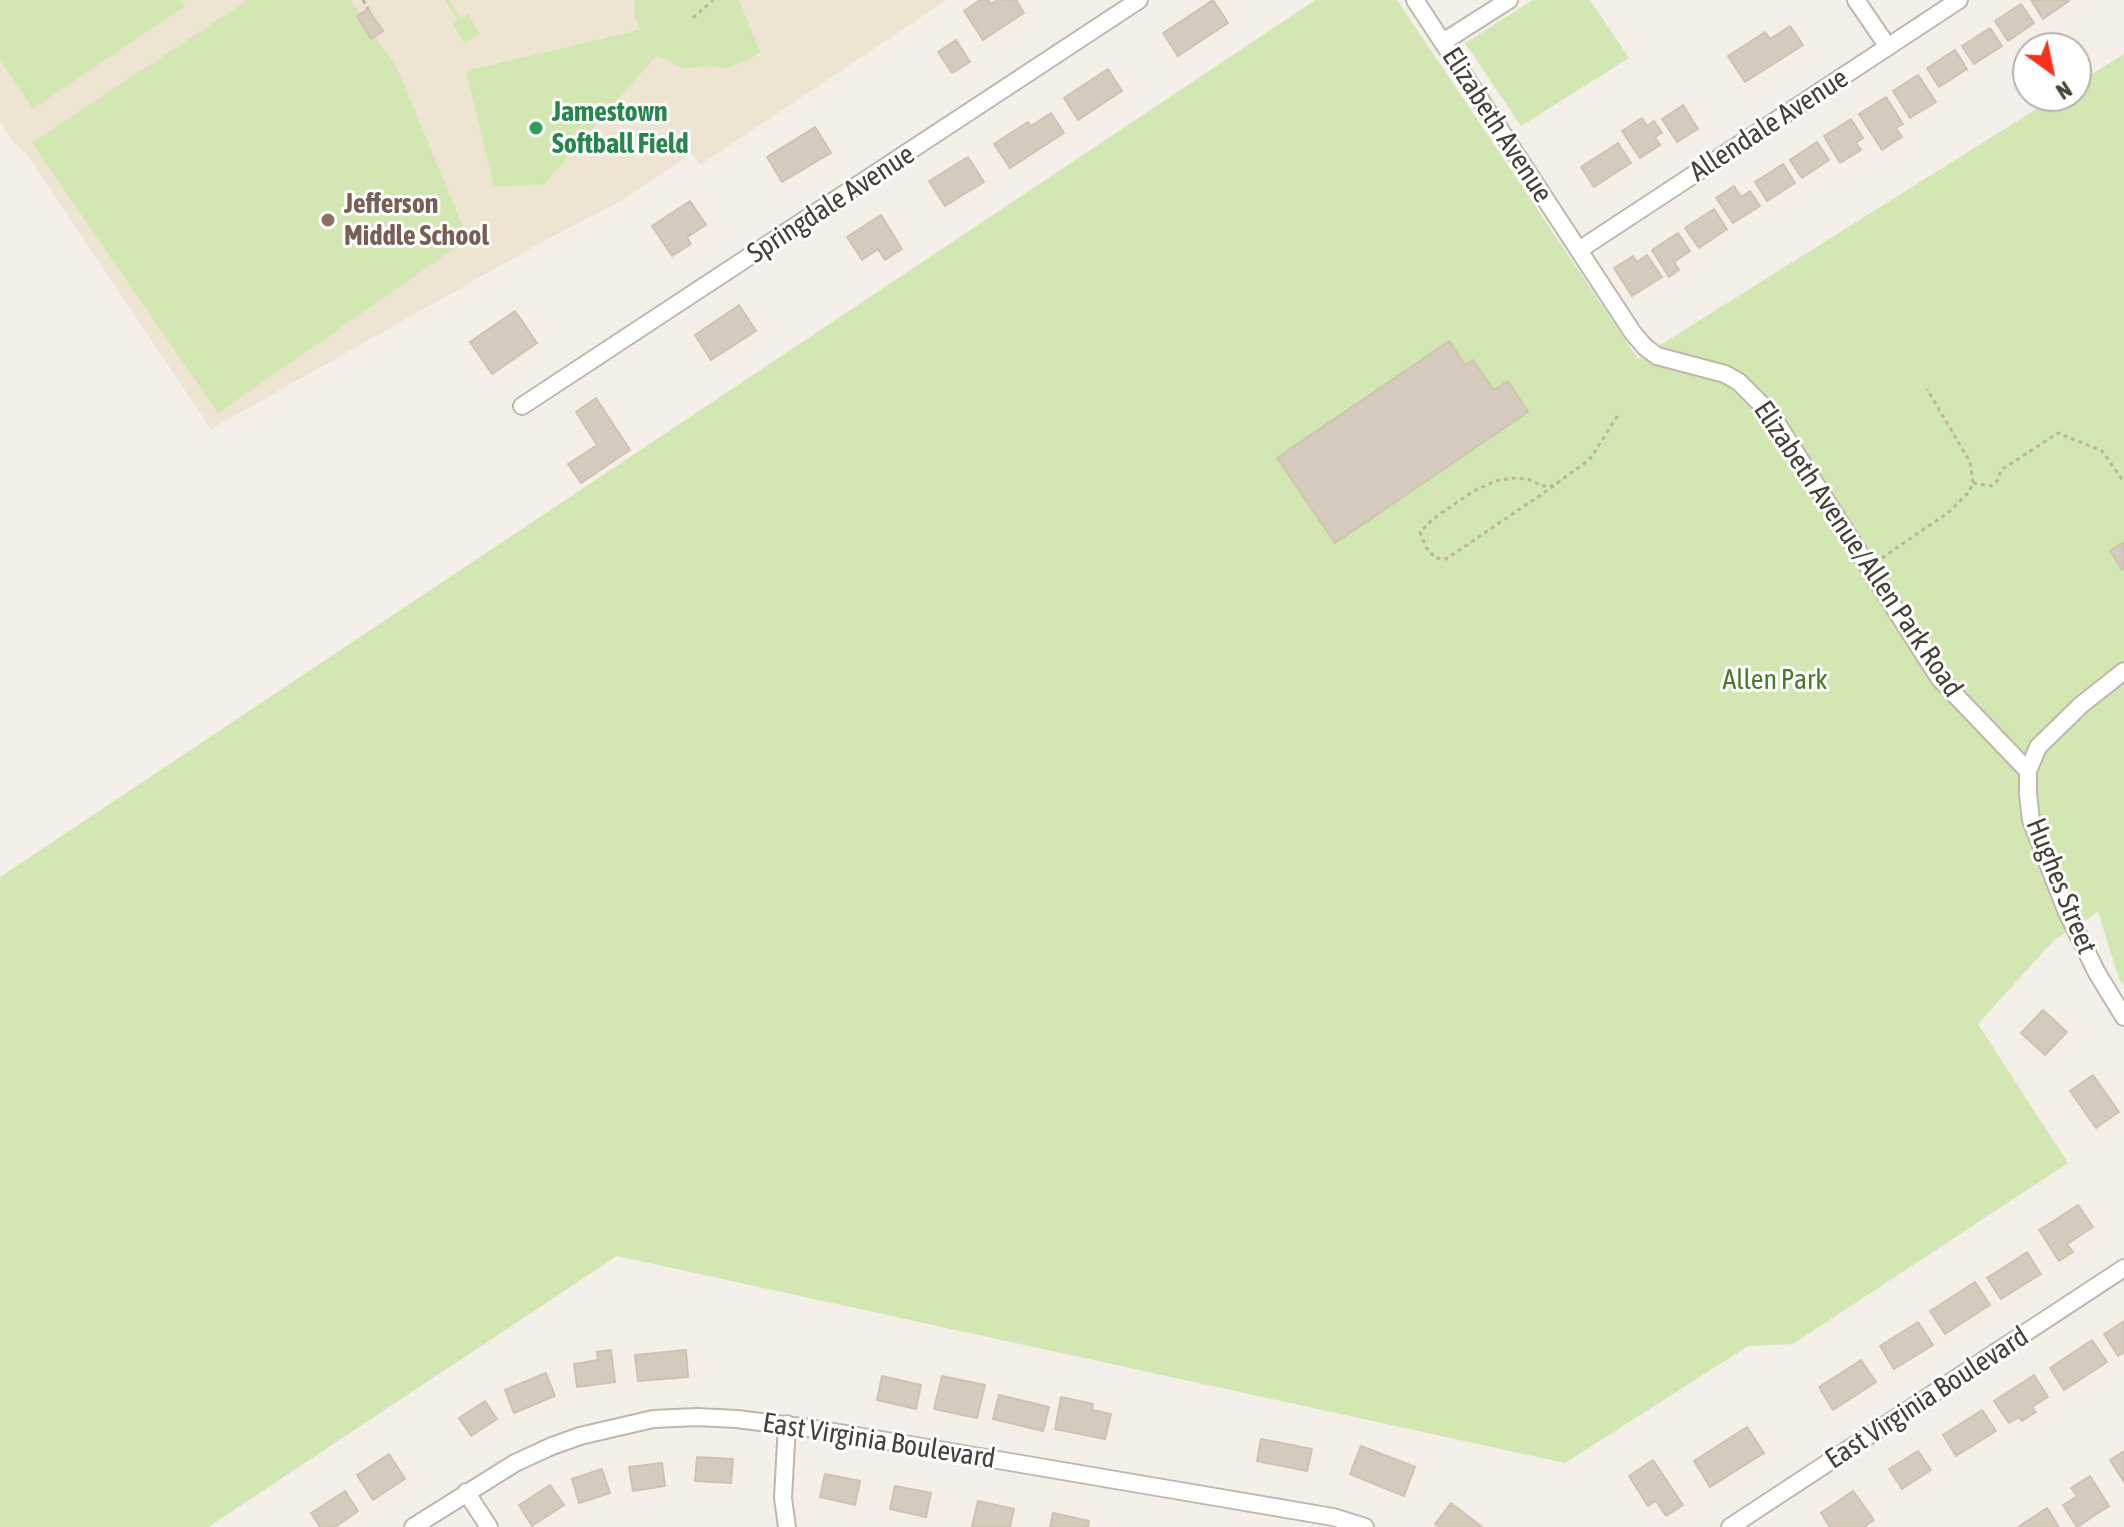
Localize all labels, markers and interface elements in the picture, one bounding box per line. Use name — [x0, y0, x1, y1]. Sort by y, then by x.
north arrow — [2012, 32, 2092, 112]
street label: Elizabeth Avenue — [1434, 41, 1560, 209]
street label: Allendale Avenue — [1684, 61, 1854, 189]
text: N — [2051, 76, 2077, 105]
place label: Jamestown Softball Field — [552, 95, 689, 161]
marker: Jamestown Softball Field — [527, 119, 545, 137]
street label: Springdale Avenue — [741, 138, 921, 270]
place label: Jefferson Middle School — [344, 187, 489, 253]
marker: Jefferson Middle School — [319, 211, 337, 229]
street label: Elizabeth Avenue/Allen Park Road — [1746, 395, 1970, 703]
park label: Allen Park — [1722, 663, 1828, 697]
street label: Hughes Street — [2019, 813, 2103, 959]
street label: East Virginia Boulevard — [1819, 1320, 2035, 1476]
street label: East Virginia Boulevard — [760, 1406, 998, 1476]

